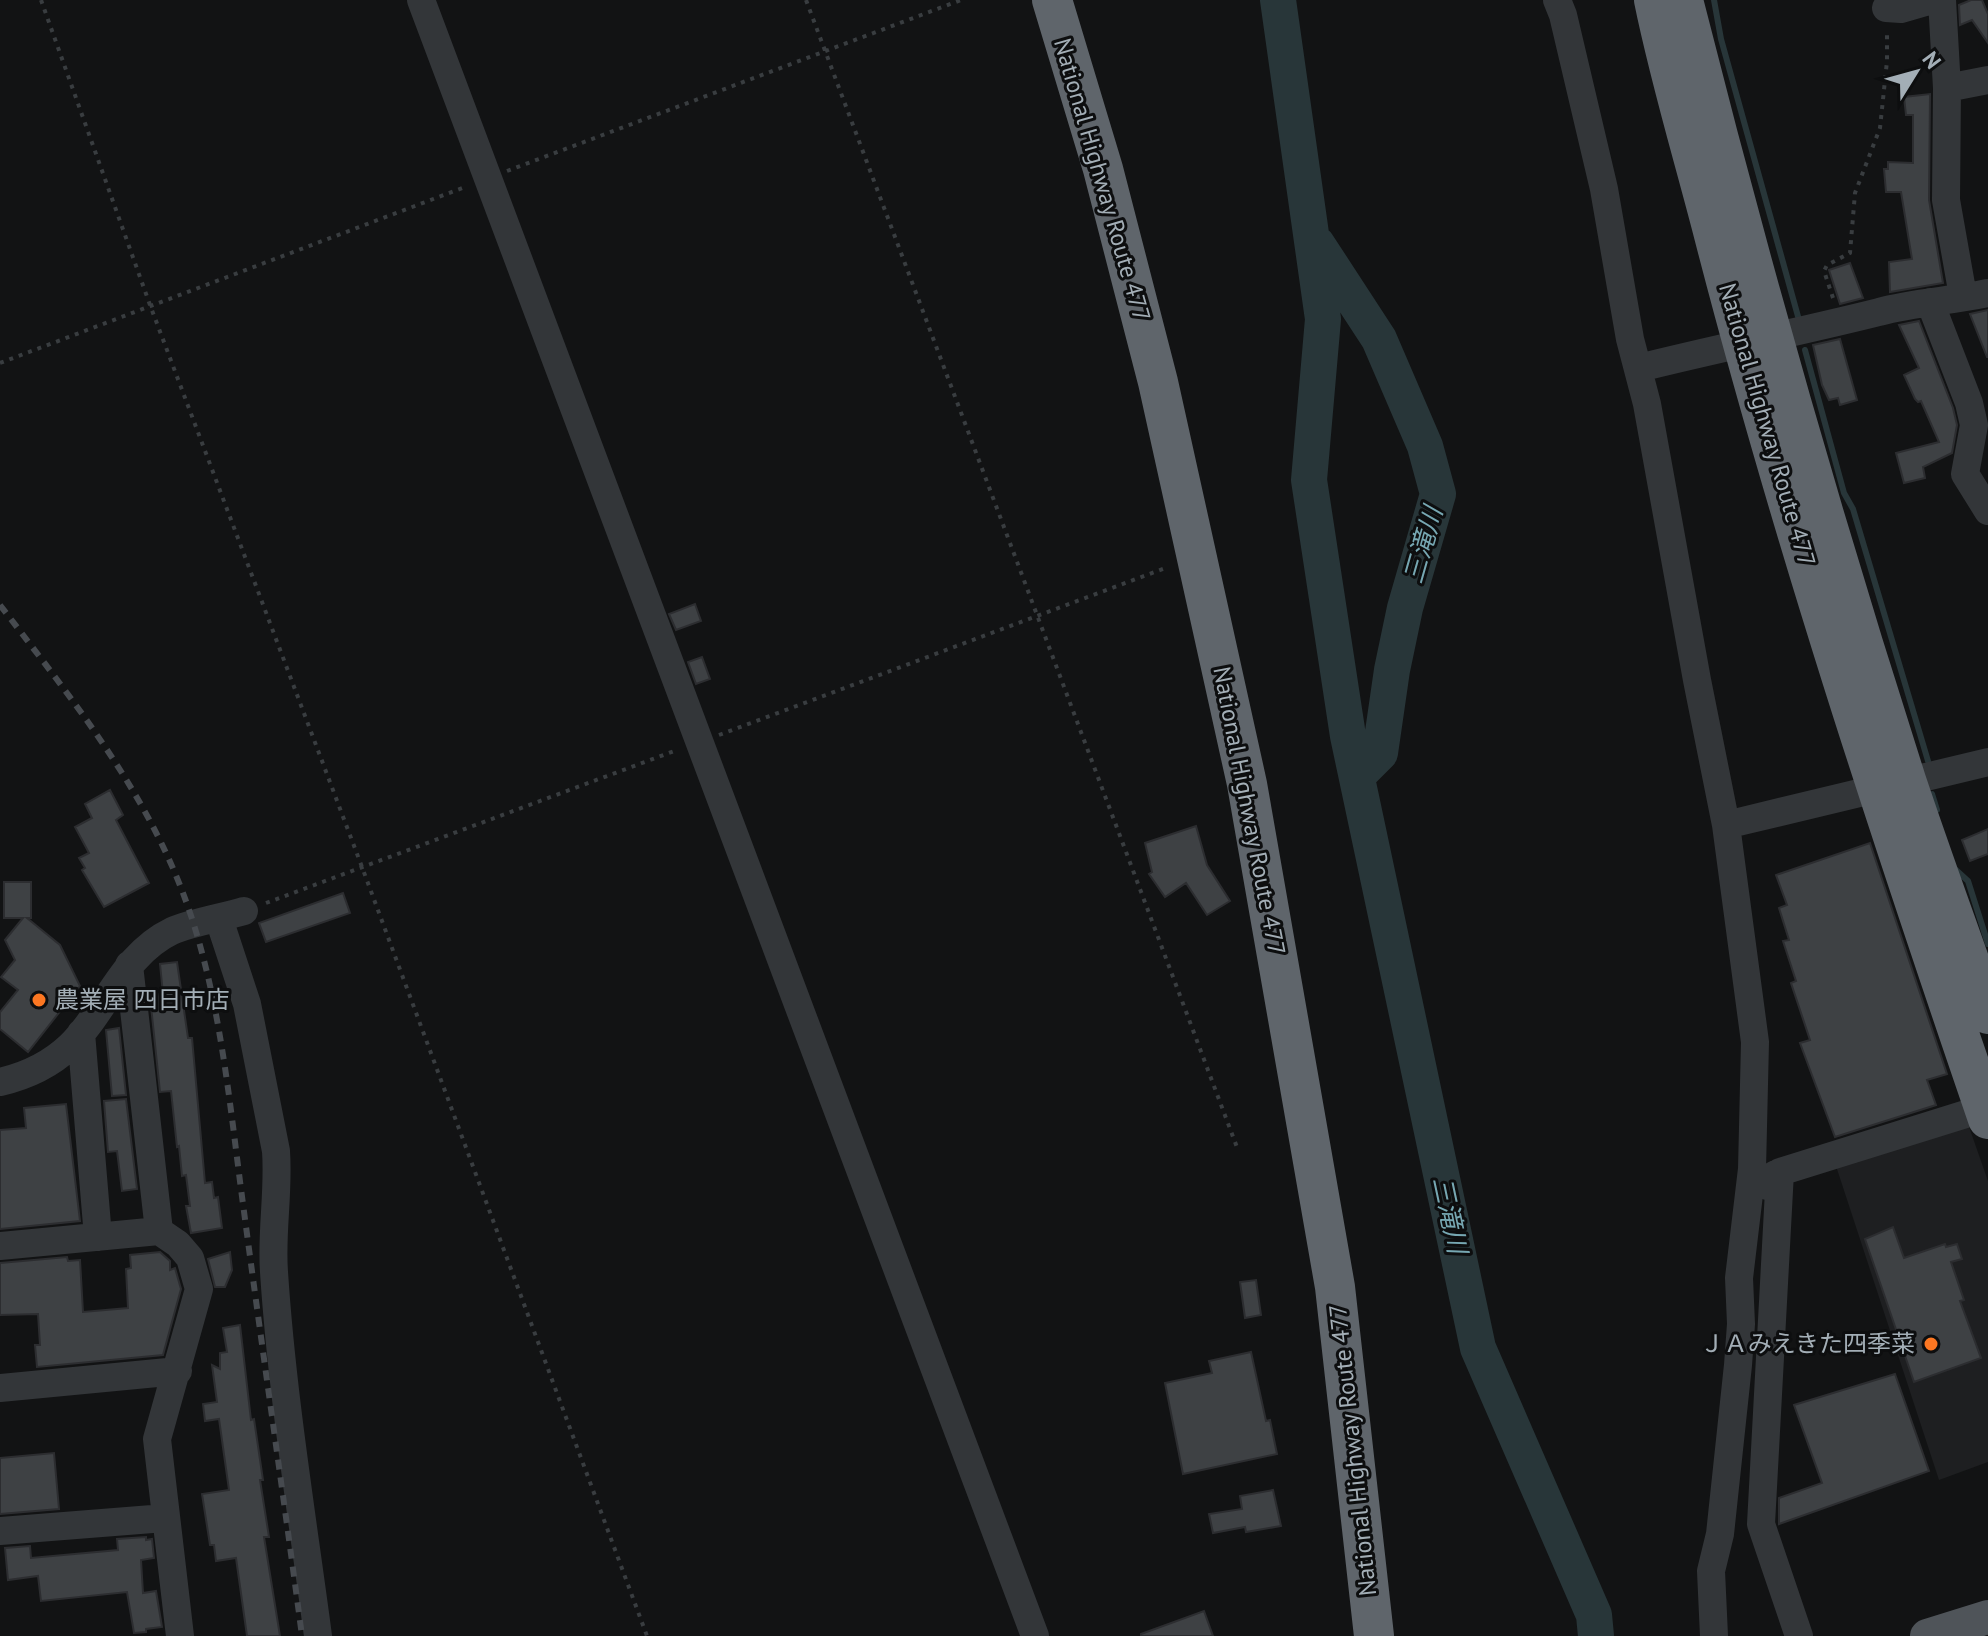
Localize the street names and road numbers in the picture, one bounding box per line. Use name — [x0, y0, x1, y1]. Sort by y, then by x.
street label: National Highway Route 477 — [1047, 35, 1158, 325]
street label: National Highway Route 477 — [1712, 280, 1823, 570]
street label: National Highway Route 477 — [1206, 664, 1293, 958]
street label: National Highway Route 477 — [1322, 1303, 1383, 1598]

